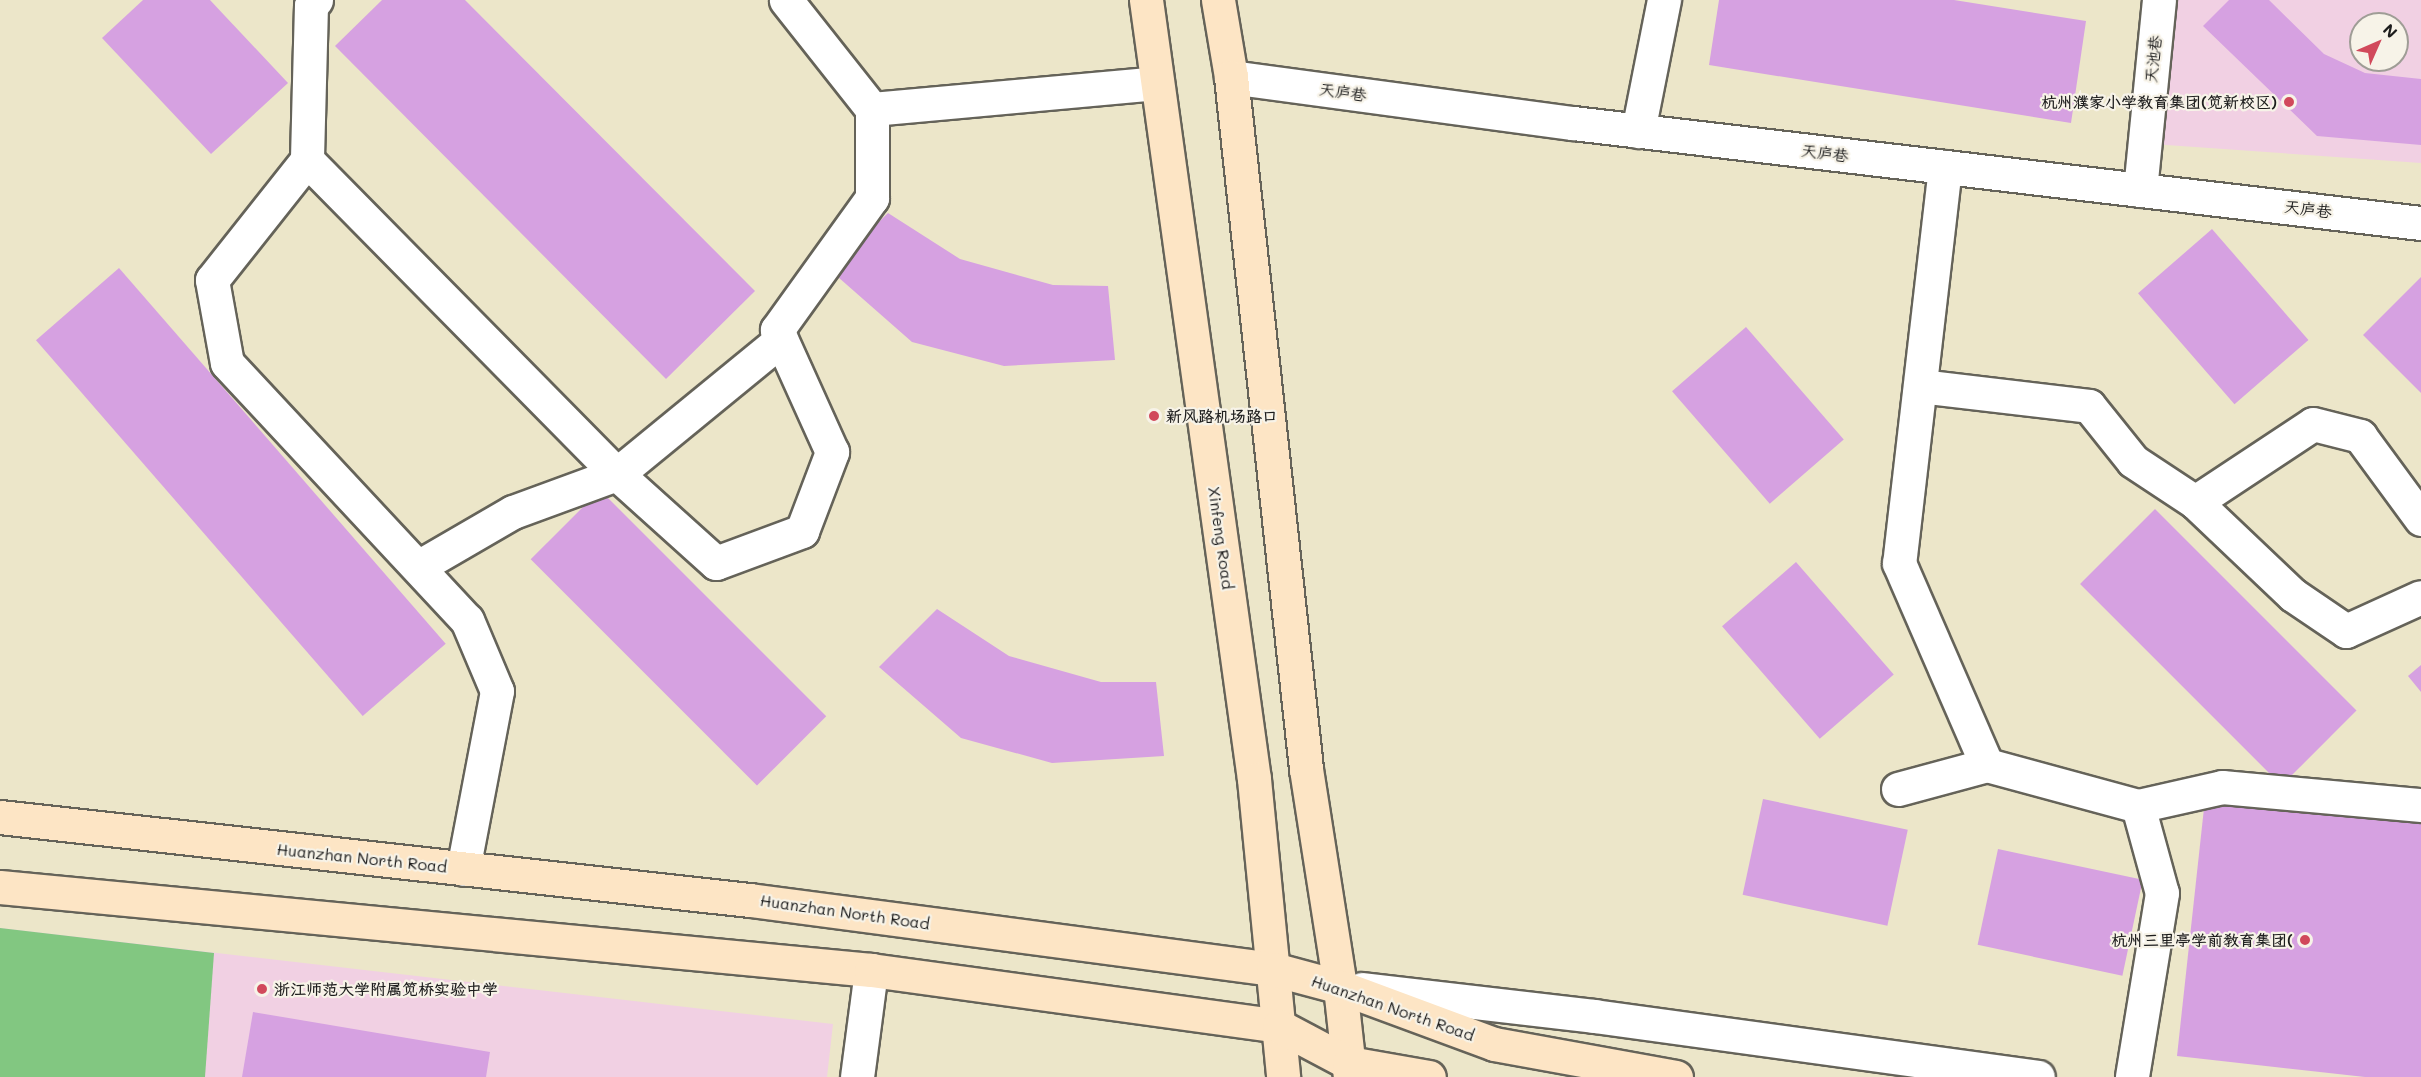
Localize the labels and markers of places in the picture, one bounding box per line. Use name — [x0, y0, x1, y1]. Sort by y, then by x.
place label: 杭州濮家小学教育集团(笕新校区) — [2041, 92, 2277, 112]
marker: 杭州濮家小学教育集团(笕新校区) — [2282, 95, 2296, 109]
place label: 新风路机场路口 — [1166, 406, 1278, 426]
marker: 新风路机场路口 — [1147, 409, 1161, 423]
place label: 杭州三里亭学前教育集团( — [2111, 930, 2293, 950]
marker: 杭州三里亭学前教育集团( — [2298, 933, 2312, 947]
place label: 浙江师范大学附属笕桥实验中学 — [274, 979, 498, 999]
marker: 浙江师范大学附属笕桥实验中学 — [255, 982, 269, 996]

